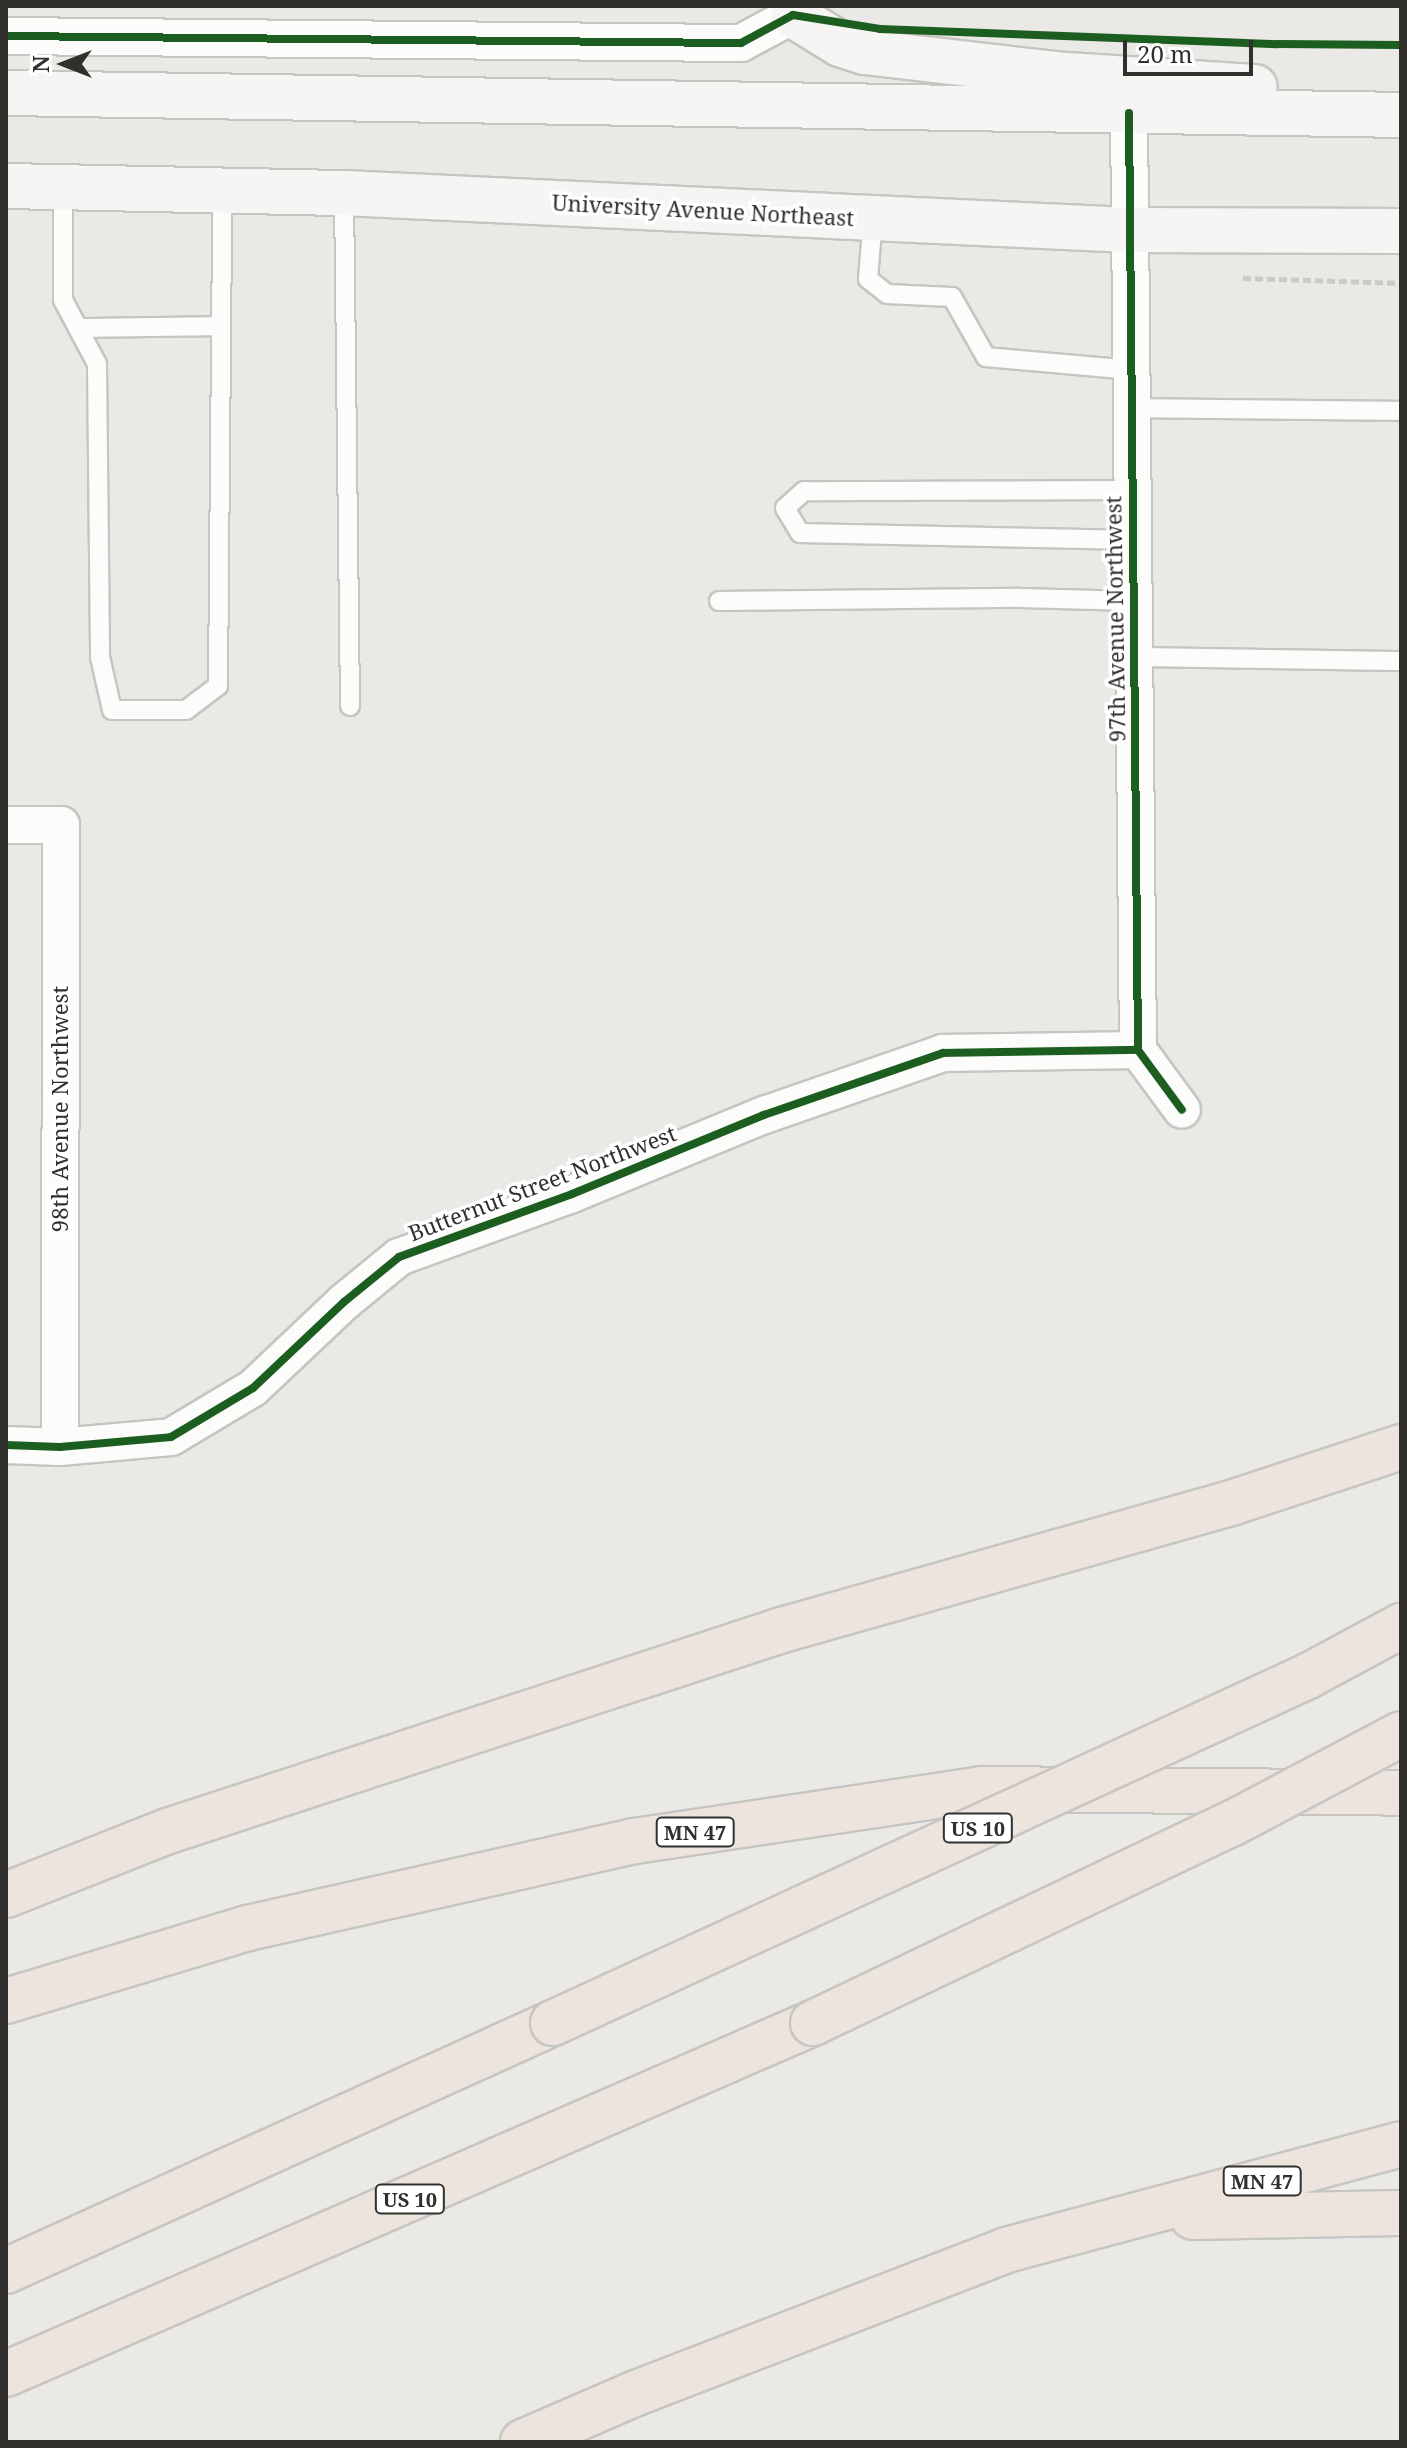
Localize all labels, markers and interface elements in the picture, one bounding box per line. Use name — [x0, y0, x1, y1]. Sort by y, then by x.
north arrow — [24, 24, 104, 104]
scale bar — [1127, 24, 1257, 74]
text: 20 m — [1137, 37, 1193, 70]
text: N — [25, 55, 55, 73]
street label: University Avenue Northeast — [551, 189, 855, 231]
street label: 97th Avenue Northwest — [1100, 496, 1130, 742]
street label: 98th Avenue Northwest — [47, 986, 73, 1232]
street label: Butternut Street Northwest — [404, 1120, 680, 1246]
road number: US 10 — [942, 1812, 1014, 1844]
road number: MN 47 — [655, 1816, 735, 1848]
road number: MN 47 — [1222, 2165, 1302, 2197]
road number: US 10 — [374, 2183, 446, 2215]

